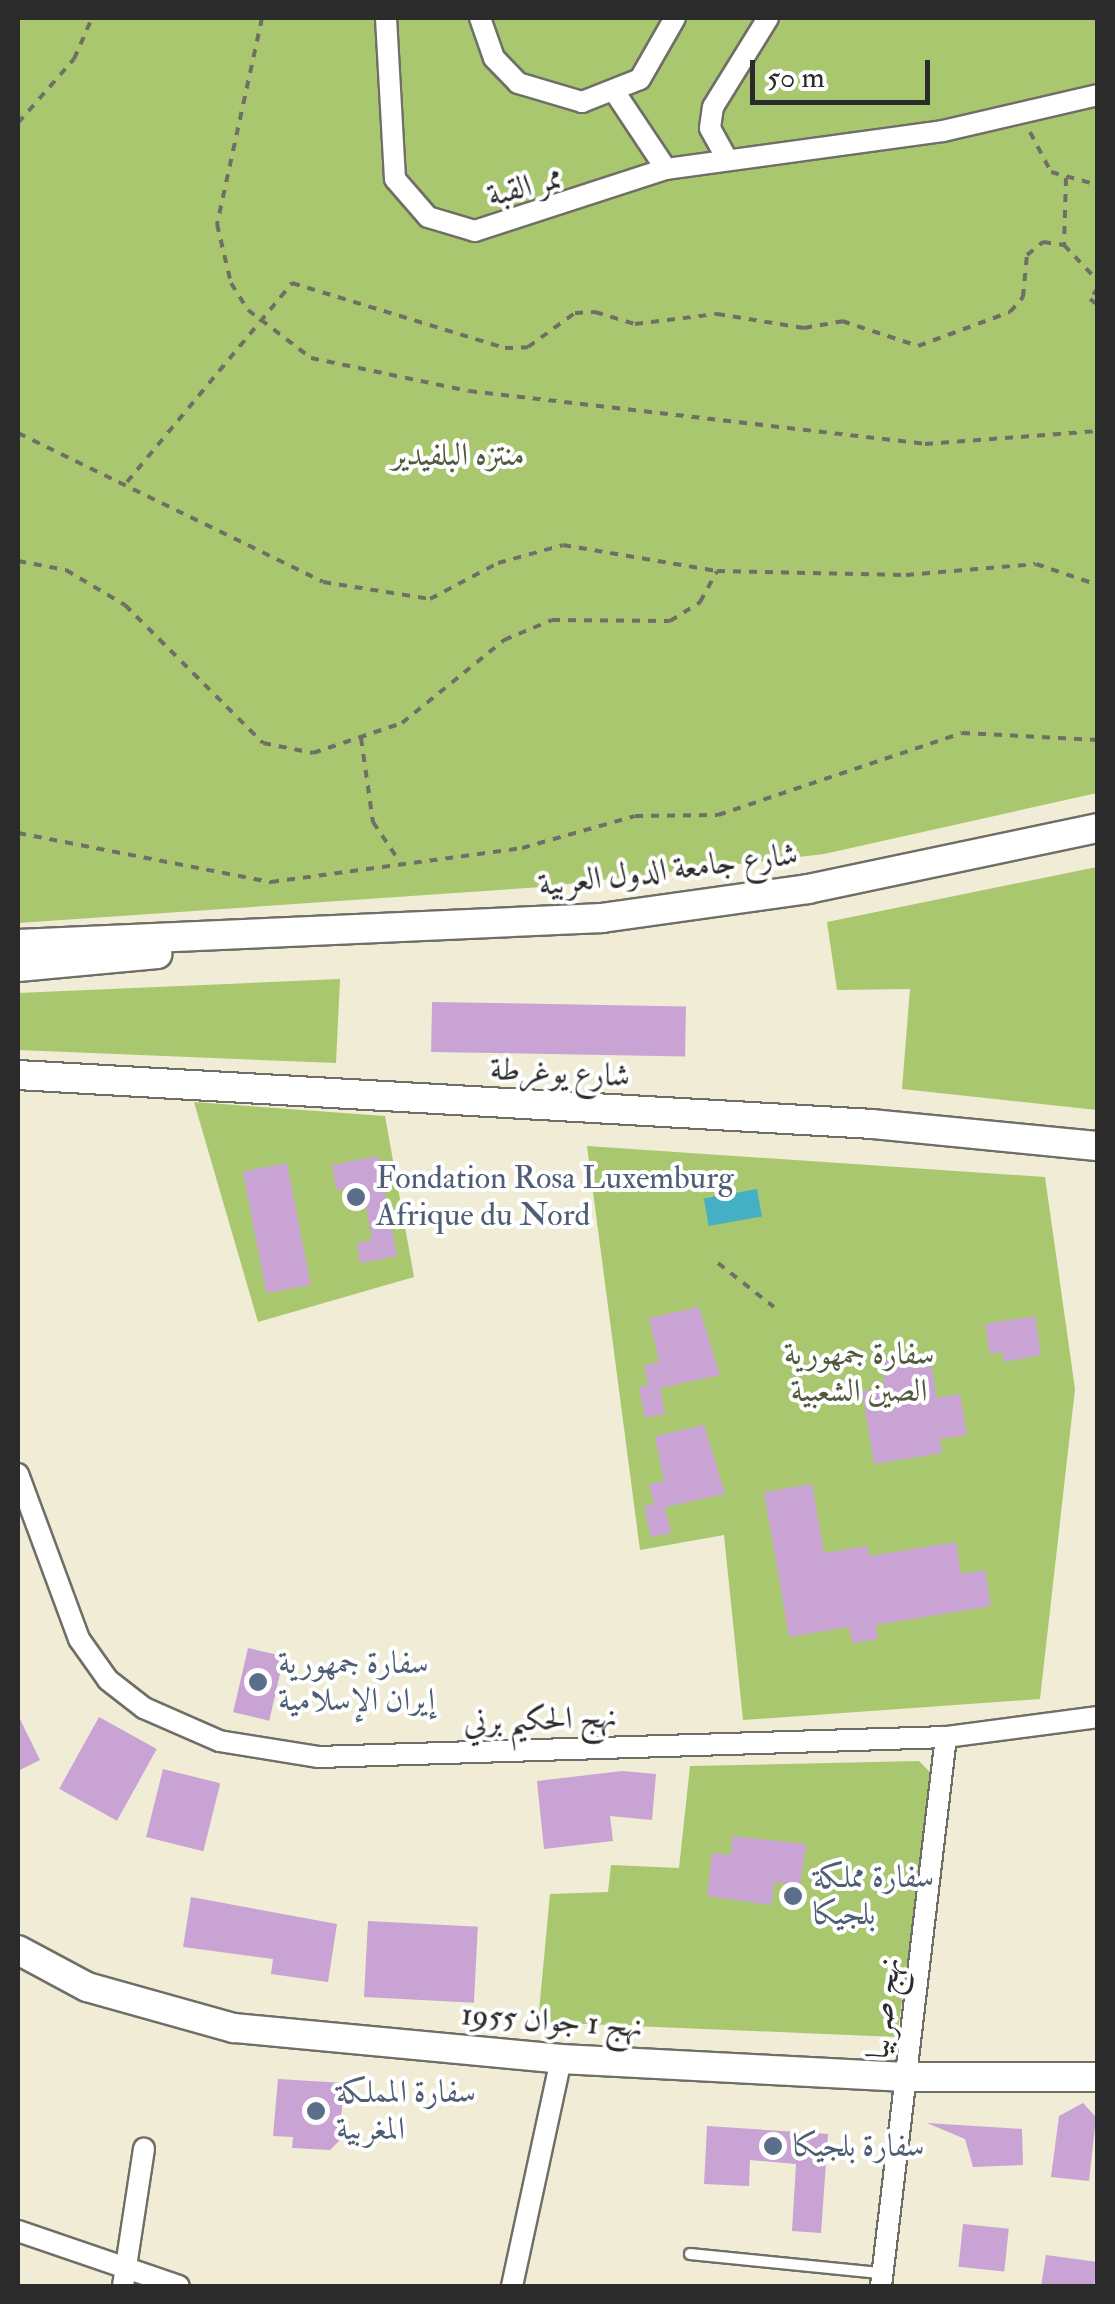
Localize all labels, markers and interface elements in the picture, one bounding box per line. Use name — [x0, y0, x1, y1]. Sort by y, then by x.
scale bar — [755, 40, 935, 102]
text: 50 m — [767, 59, 825, 96]
street label: ممر القبة — [483, 159, 567, 215]
park label: منتزه البلفيدير — [391, 436, 525, 474]
street label: شارع جامعة الدول العربية — [536, 835, 800, 905]
street label: شارع يوغرطة — [489, 1050, 631, 1096]
place label: Fondation Rosa Luxemburg Afrique du Nord — [376, 1160, 734, 1235]
marker: Fondation Rosa Luxemburg Afrique du Nord — [345, 1186, 367, 1208]
park label: سفارة جمهورية الصين الشعبية — [784, 1336, 934, 1411]
place label: سفارة جمهورية إيران الإسلامية — [278, 1645, 435, 1720]
marker: سفارة جمهورية إيران الإسلامية — [247, 1671, 269, 1693]
street label: نهج الحكيم برني — [463, 1698, 617, 1742]
place label: سفارة مملكة بلجيكا — [813, 1859, 934, 1934]
marker: سفارة مملكة بلجيكا — [782, 1885, 804, 1907]
street label: نهج صربيا — [859, 1955, 909, 2061]
street label: نهج 1 جوان 1955 — [460, 1995, 644, 2047]
place label: سفارة المملكة المغربية — [336, 2074, 476, 2149]
marker: سفارة المملكة المغربية — [305, 2100, 327, 2122]
place label: سفارة بلجيكا — [793, 2127, 925, 2165]
marker: سفارة بلجيكا — [762, 2135, 784, 2157]

